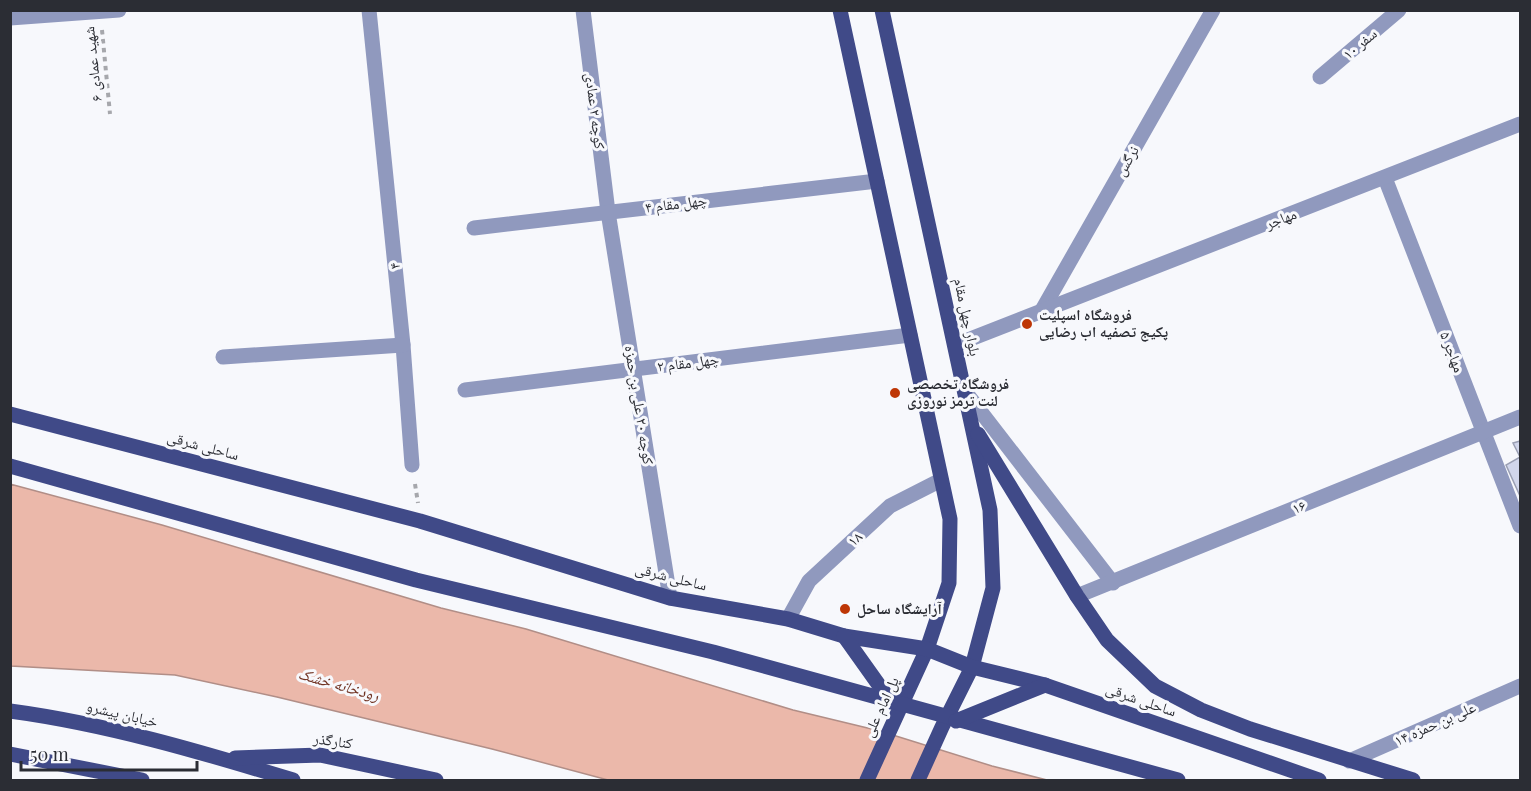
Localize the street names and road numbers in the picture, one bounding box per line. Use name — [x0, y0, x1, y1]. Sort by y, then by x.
street label: ۱۰ سفر — [1338, 23, 1381, 63]
street label: ۶ شهید عمادی — [78, 25, 107, 103]
street label: کوچه ۲ عمادی — [580, 72, 611, 150]
street label: نرگس — [1110, 142, 1144, 180]
street label: چهل مقام ۴ — [644, 189, 708, 218]
street label: مهاجر — [1261, 203, 1299, 233]
street label: ۴ — [384, 261, 404, 271]
street label: بلوار چهل مقام — [949, 276, 986, 358]
street label: ۵ مهاجر — [1436, 328, 1470, 375]
street label: کوچه ۲۰ علی بن حمزه — [620, 344, 659, 466]
street label: چهل مقام ۲ — [656, 348, 720, 377]
street label: ساحلی شرقی — [165, 426, 241, 465]
street label: ۱۶ — [1289, 494, 1309, 518]
street label: ۱۸ — [843, 526, 866, 550]
street label: ساحلی شرقی — [633, 557, 709, 596]
street label: پل امام علی — [857, 673, 904, 740]
street label: ساحلی شرقی — [1103, 678, 1179, 721]
street label: خیابان پیشرو — [84, 695, 160, 732]
street label: ۱۴ علی بن حمزه — [1391, 696, 1479, 751]
street label: کنارگذر — [311, 727, 354, 753]

